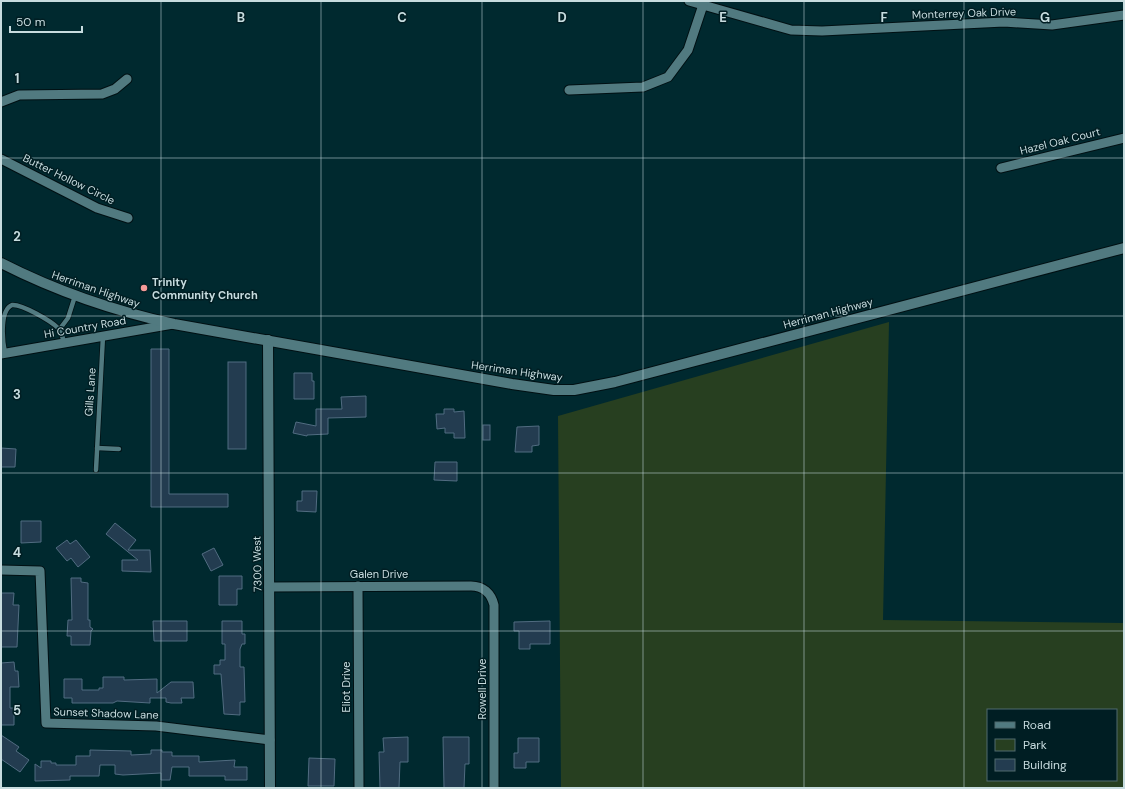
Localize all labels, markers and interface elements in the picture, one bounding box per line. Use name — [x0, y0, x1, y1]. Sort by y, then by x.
street label: Monterrey Oak Drive — [912, 4, 1016, 22]
scale bar — [10, 8, 82, 34]
text: B — [237, 9, 245, 26]
text: C — [397, 9, 407, 26]
text: D — [557, 9, 567, 26]
text: E — [719, 9, 727, 26]
text: F — [880, 9, 888, 26]
text: G — [1040, 9, 1050, 26]
text: 50 m — [16, 14, 45, 30]
text: 1 — [15, 70, 19, 87]
street label: Hazel Oak Court — [1018, 124, 1102, 158]
street label: Butter Hollow Circle — [21, 151, 117, 207]
text: 2 — [13, 228, 21, 245]
street label: Herriman Highway — [50, 267, 142, 311]
place label: Trinity Community Church — [152, 275, 258, 302]
marker: Trinity Community Church — [139, 283, 149, 293]
street label: Herriman Highway — [782, 294, 874, 332]
street label: Hi Country Road — [43, 313, 127, 341]
street label: Herriman Highway — [470, 358, 564, 384]
street label: Gills Lane — [81, 367, 99, 417]
text: 3 — [13, 386, 21, 403]
street label: 7300 West — [250, 536, 264, 592]
text: 4 — [13, 544, 21, 561]
street label: Galen Drive — [350, 567, 408, 581]
street label: Rowell Drive — [475, 659, 489, 719]
street label: Eliot Drive — [339, 662, 353, 712]
text: 5 — [13, 702, 21, 719]
street label: Sunset Shadow Lane — [53, 704, 159, 722]
legend — [987, 709, 1117, 781]
text: Road — [1023, 717, 1051, 733]
text: Park — [1023, 737, 1047, 753]
text: Building — [1023, 757, 1067, 773]

